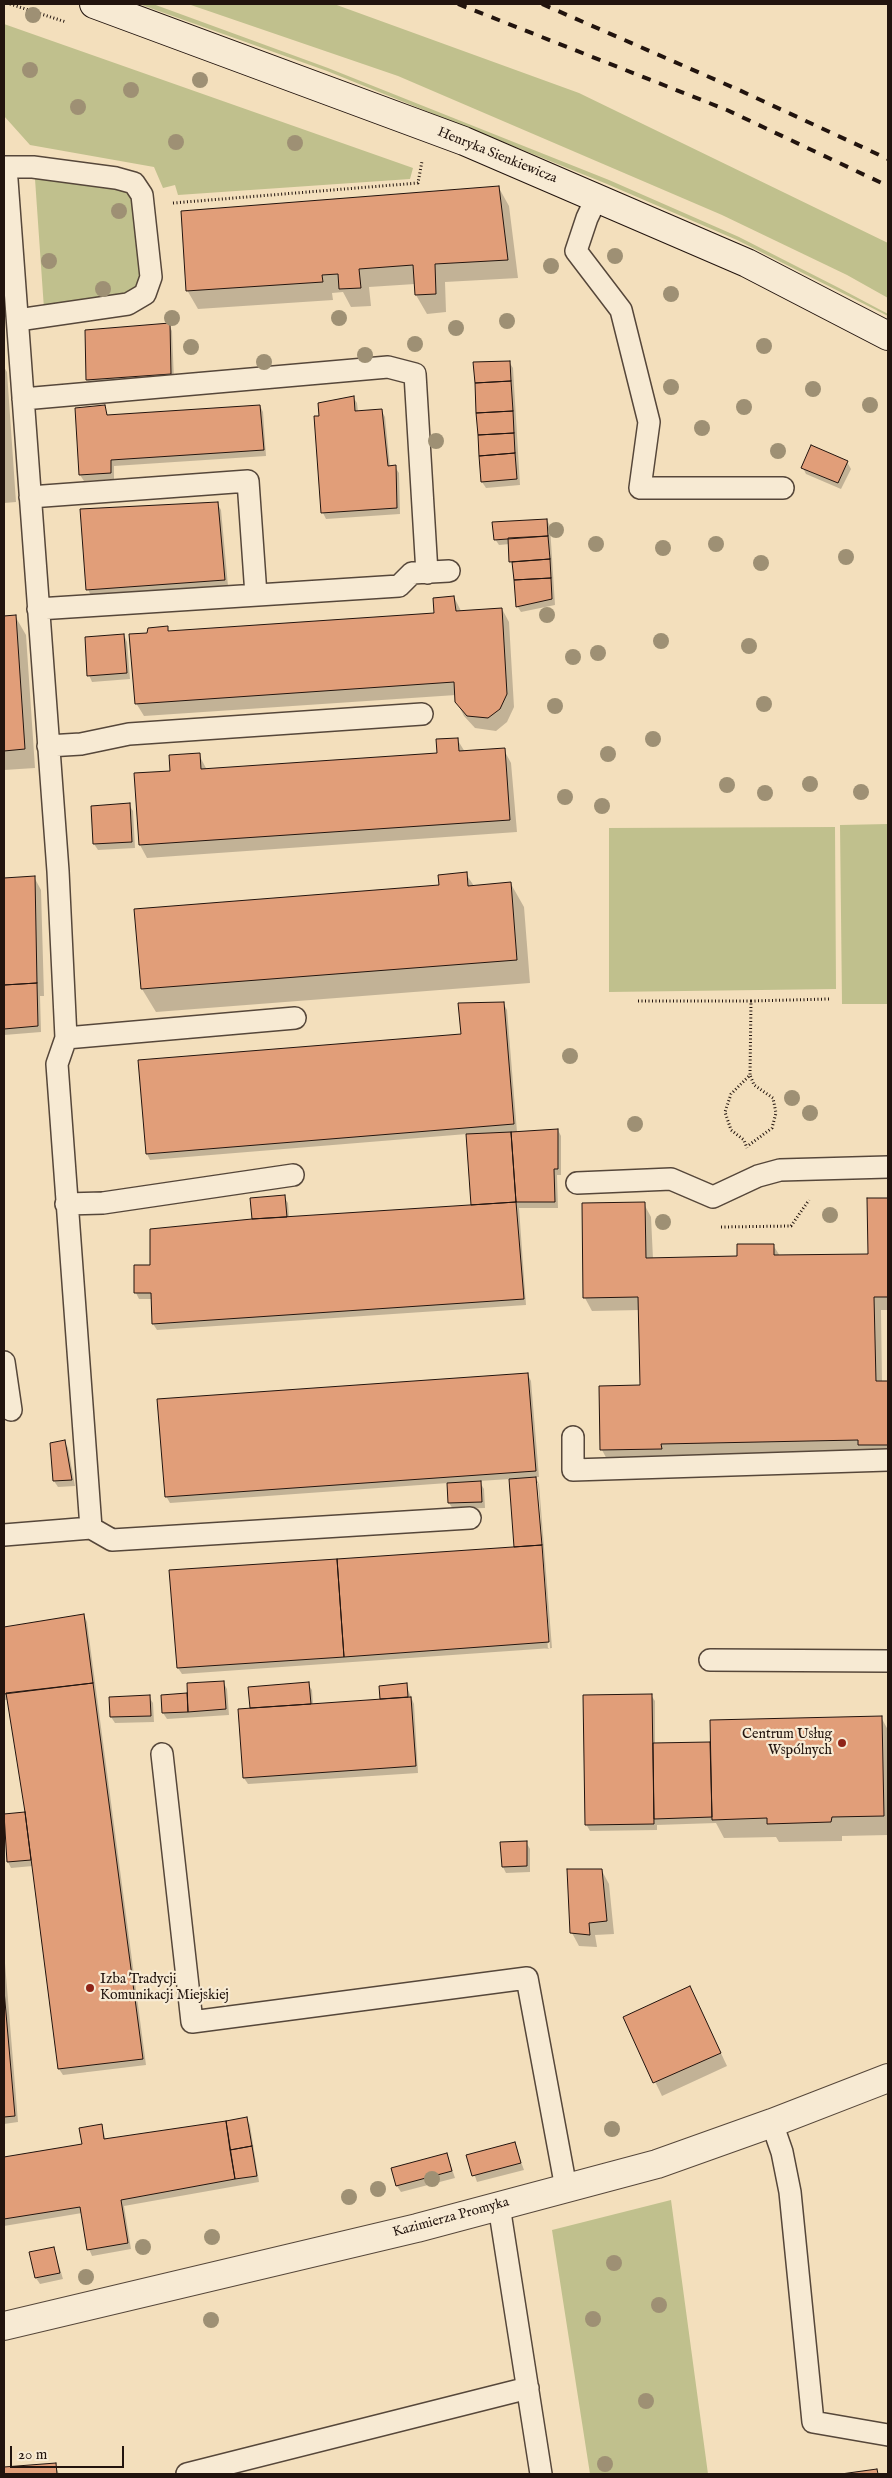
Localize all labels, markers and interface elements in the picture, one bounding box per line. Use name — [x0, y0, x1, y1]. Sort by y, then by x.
street label: Henryka Sienkiewicza — [435, 124, 559, 188]
place label: Centrum Usług Wspólnych — [742, 1727, 832, 1760]
marker: Centrum Usług Wspólnych — [836, 1737, 848, 1749]
place label: Izba Tradycji Komunikacji Miejskiej — [100, 1972, 229, 2004]
marker: Izba Tradycji Komunikacji Miejskiej — [84, 1982, 96, 1994]
street label: Kazimierza Promyka — [391, 2194, 511, 2242]
scale bar — [12, 2436, 126, 2468]
text: 20 m — [18, 2445, 47, 2464]

